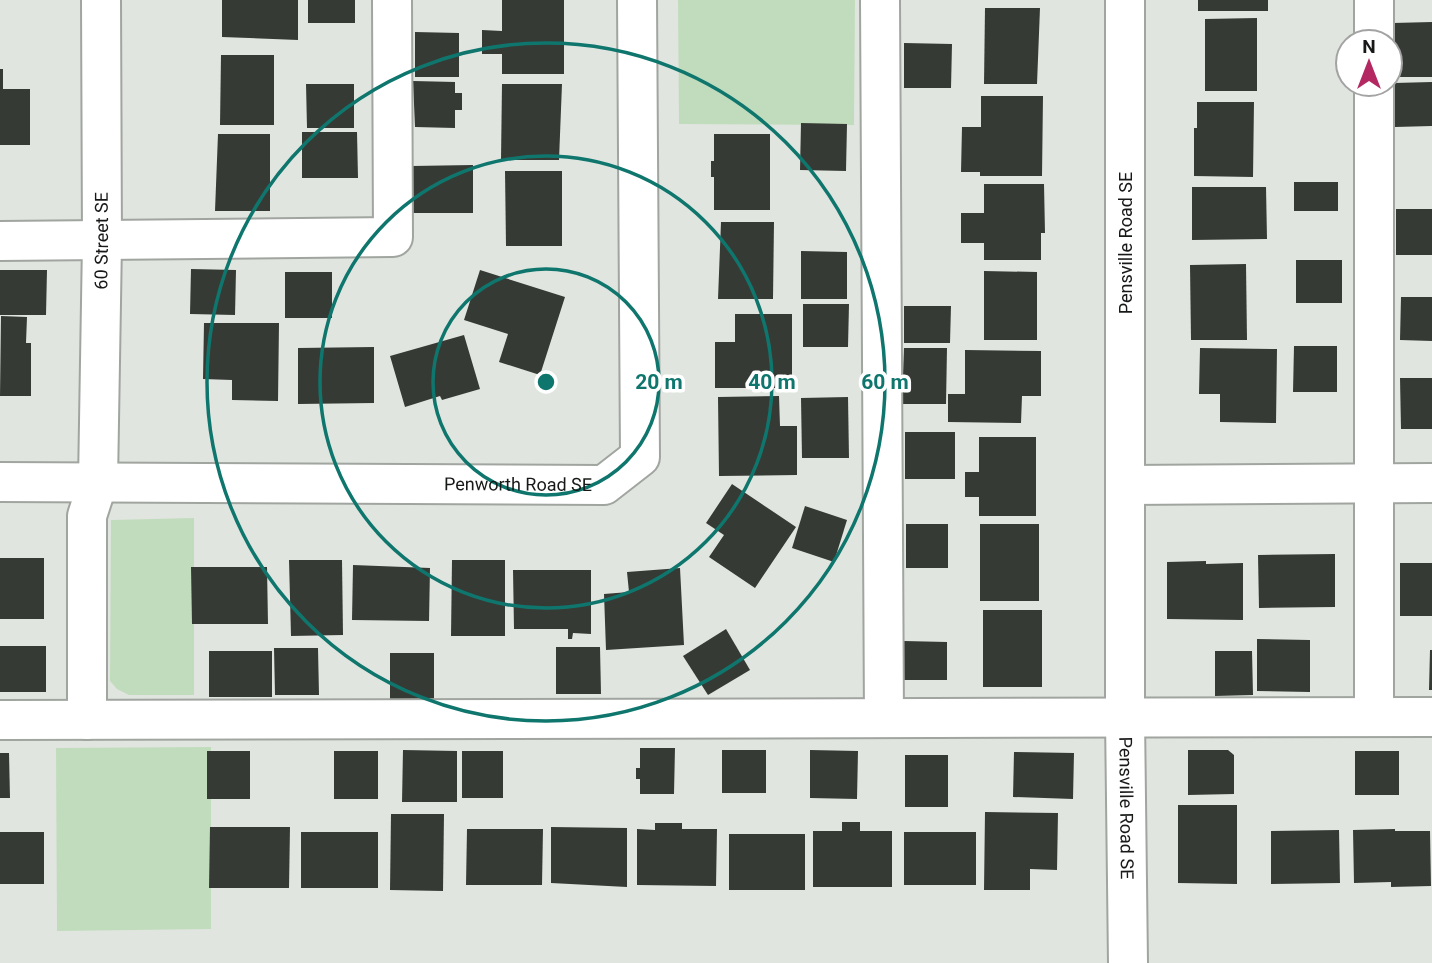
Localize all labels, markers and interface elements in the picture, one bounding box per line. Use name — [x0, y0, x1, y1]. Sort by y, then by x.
north arrow — [1334, 28, 1404, 98]
text: N — [1362, 35, 1376, 58]
street label: Pensville Road SE — [1115, 172, 1136, 314]
street label: 60 Street SE — [90, 192, 112, 290]
centre of rings — [534, 370, 558, 394]
text: 20 m — [635, 370, 683, 394]
text: 40 m — [748, 370, 796, 394]
text: 60 m — [861, 370, 909, 394]
street label: Penworth Road SE — [444, 473, 592, 495]
street label: Pensville Road SE — [1115, 737, 1138, 879]

